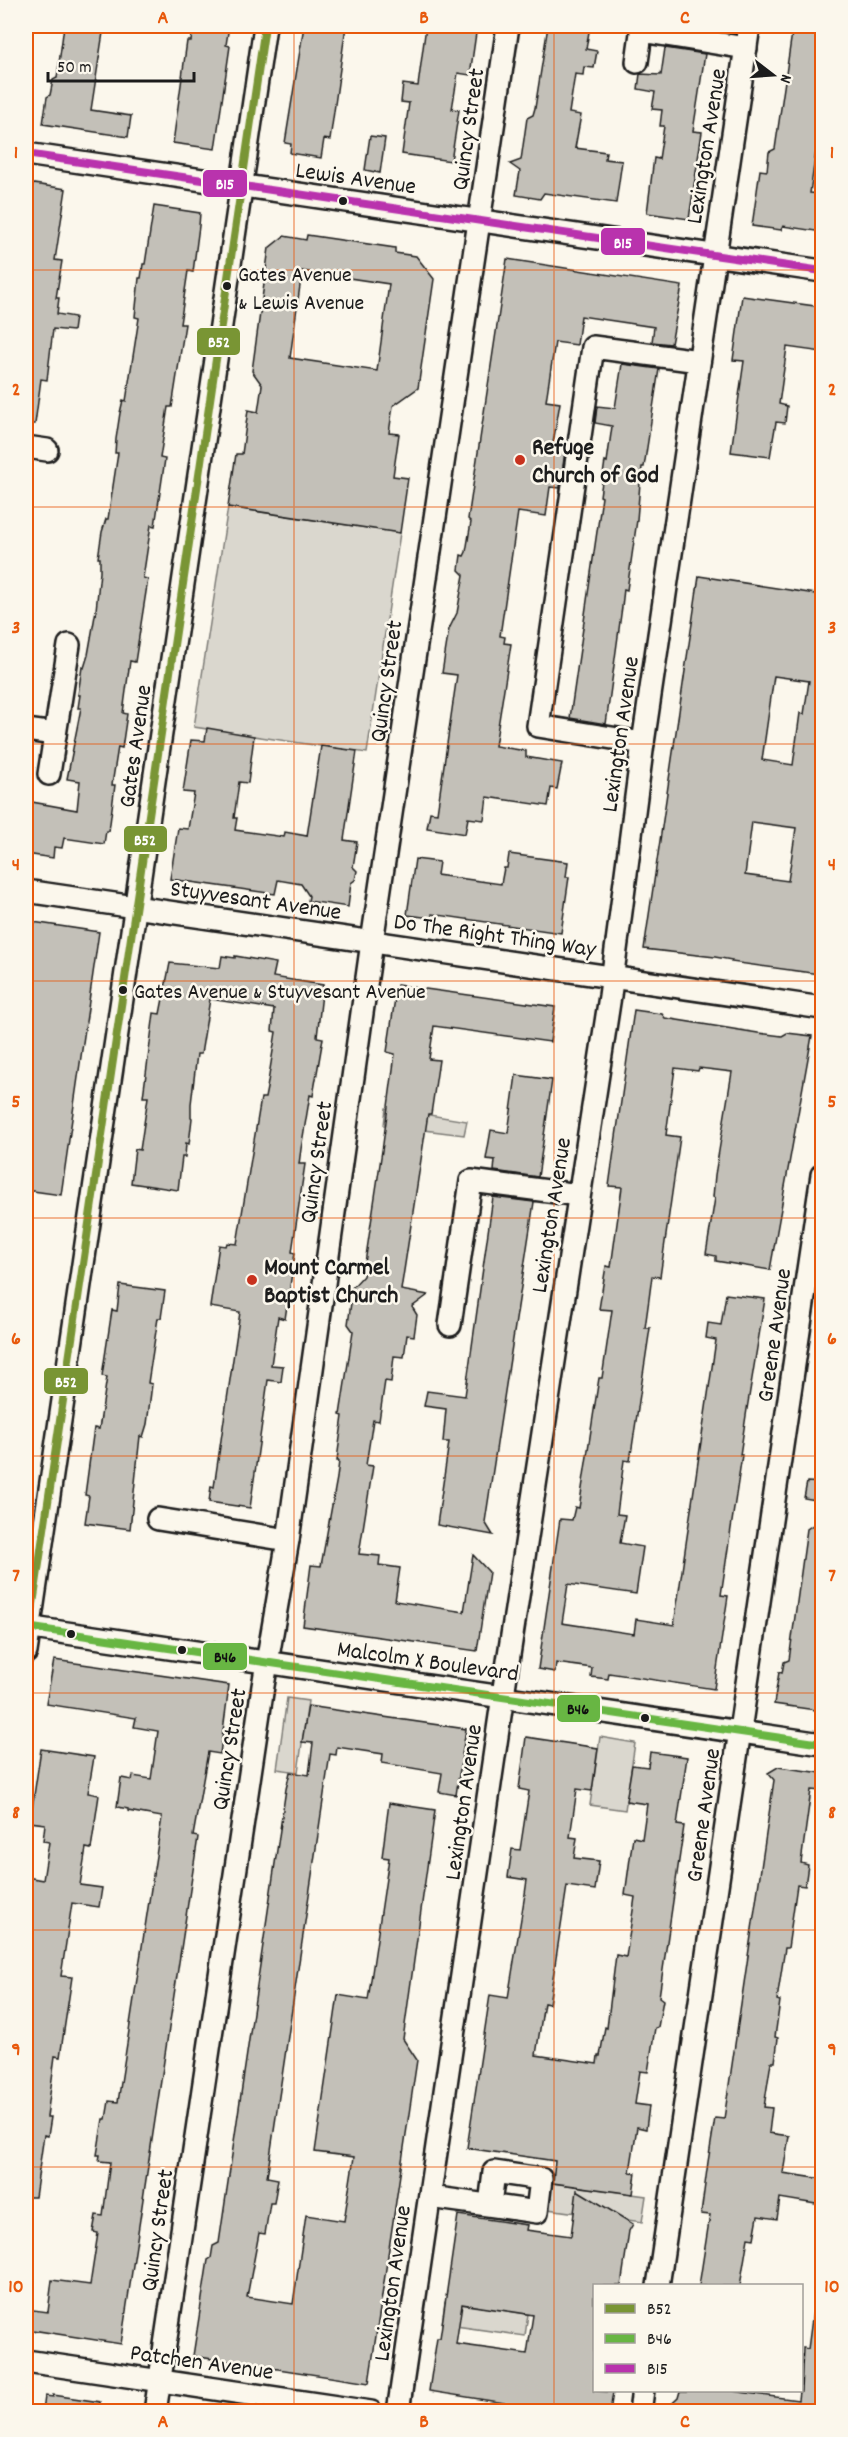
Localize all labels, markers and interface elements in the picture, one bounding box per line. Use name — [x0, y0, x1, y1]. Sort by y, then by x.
text: A — [158, 5, 169, 33]
text: B — [419, 5, 429, 33]
text: C — [680, 5, 690, 33]
scale bar — [48, 45, 194, 83]
north arrow — [743, 45, 803, 105]
text: 50 m — [57, 56, 92, 81]
street label: Quincy Street — [445, 66, 495, 193]
street label: Lexington Avenue — [679, 66, 737, 227]
text: N — [773, 72, 797, 86]
text: 1 — [14, 140, 18, 168]
text: 1 — [830, 140, 834, 168]
street label: Lewis Avenue — [293, 155, 418, 205]
line badge: B15 — [202, 169, 248, 198]
text: B15 — [216, 174, 234, 197]
unlabelled marker — [337, 195, 349, 207]
line badge: B15 — [600, 227, 646, 256]
text: B15 — [614, 233, 632, 256]
place label: Gates Avenue & Lewis Avenue — [238, 261, 364, 320]
marker: Gates Avenue & Lewis Avenue — [221, 280, 233, 292]
line badge: B52 — [196, 327, 241, 356]
text: B52 — [208, 332, 230, 355]
text: 2 — [12, 377, 20, 405]
text: 2 — [828, 377, 836, 405]
place label: Refuge Church of God — [532, 432, 659, 494]
marker: Refuge Church of God — [513, 453, 527, 467]
text: 3 — [12, 615, 20, 643]
text: 3 — [828, 615, 836, 643]
street label: Quincy Street — [363, 618, 413, 745]
street label: Lexington Avenue — [594, 654, 650, 815]
street label: Gates Avenue — [112, 683, 162, 810]
line badge: B52 — [123, 825, 168, 853]
text: B52 — [134, 830, 156, 853]
text: 4 — [12, 852, 20, 880]
text: 4 — [828, 852, 836, 880]
street label: Stuyvesant Avenue — [168, 873, 343, 931]
street label: Do The Right Thing Way — [391, 906, 599, 968]
place label: Gates Avenue & Stuyvesant Avenue — [134, 978, 426, 1009]
marker: Gates Avenue & Stuyvesant Avenue — [117, 984, 129, 996]
text: 5 — [11, 1089, 21, 1117]
text: 5 — [827, 1089, 837, 1117]
street label: Quincy Street — [293, 1099, 343, 1226]
street label: Lexington Avenue — [524, 1135, 582, 1296]
place label: Mount Carmel Baptist Church — [264, 1252, 398, 1314]
street label: Greene Avenue — [750, 1266, 802, 1405]
marker: Mount Carmel Baptist Church — [245, 1273, 259, 1287]
text: 6 — [11, 1326, 21, 1354]
text: 6 — [827, 1326, 837, 1354]
line badge: B52 — [43, 1367, 89, 1395]
text: B52 — [55, 1372, 77, 1395]
text: 7 — [12, 1563, 20, 1591]
text: 7 — [828, 1563, 836, 1591]
unlabelled marker — [65, 1628, 77, 1640]
street label: Malcolm X Boulevard — [335, 1633, 521, 1693]
line badge: B46 — [202, 1642, 248, 1671]
unlabelled marker — [176, 1644, 188, 1656]
text: B46 — [214, 1647, 236, 1670]
street label: Quincy Street — [205, 1686, 257, 1813]
line badge: B46 — [556, 1694, 601, 1723]
text: B46 — [567, 1699, 589, 1722]
unlabelled marker — [639, 1712, 651, 1724]
street label: Lexington Avenue — [437, 1722, 493, 1883]
street label: Greene Avenue — [679, 1746, 731, 1885]
text: 8 — [12, 1800, 20, 1828]
text: 8 — [828, 1800, 836, 1828]
text: 9 — [11, 2037, 21, 2065]
text: 9 — [827, 2037, 837, 2065]
street label: Quincy Street — [134, 2167, 184, 2294]
street label: Lexington Avenue — [366, 2203, 422, 2364]
text: 10 — [8, 2274, 24, 2302]
text: 10 — [824, 2274, 840, 2302]
legend — [593, 2284, 803, 2392]
text: B52 — [647, 2298, 672, 2323]
text: B46 — [647, 2328, 672, 2353]
street label: Patchen Avenue — [128, 2337, 275, 2391]
text: B15 — [647, 2358, 668, 2383]
text: A — [158, 2409, 169, 2437]
text: B — [419, 2409, 429, 2437]
text: C — [680, 2409, 690, 2437]

